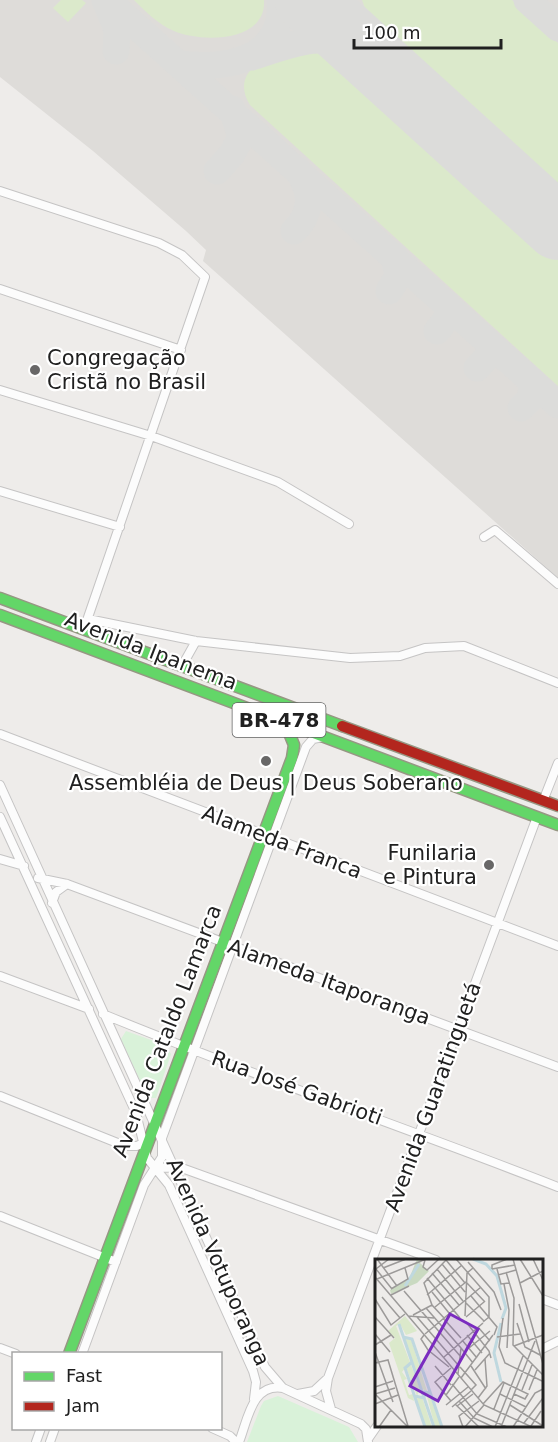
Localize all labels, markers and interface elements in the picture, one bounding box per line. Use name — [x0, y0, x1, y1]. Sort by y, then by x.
scale bar — [354, 12, 501, 50]
text: 100 m — [363, 22, 421, 43]
place label: Congregação Cristã no Brasil — [47, 346, 206, 394]
marker: Congregação Cristã no Brasil — [28, 363, 42, 377]
street label: Avenida Ipanema — [62, 607, 240, 695]
road number: BR-478 — [232, 703, 326, 737]
marker: Assembléia de Deus | Deus Soberano — [259, 754, 273, 768]
place label: Assembléia de Deus | Deus Soberano — [69, 771, 463, 796]
street label: Alameda Franca — [199, 800, 365, 884]
place label: Funilaria e Pintura — [383, 841, 477, 889]
marker: Funilaria e Pintura — [482, 858, 496, 872]
street label: Avenida Cataldo Lamarca — [108, 901, 226, 1161]
street label: Alameda Itaporanga — [224, 934, 434, 1030]
street label: Avenida Guaratinguetá — [380, 979, 486, 1215]
street label: Rua José Gabrioti — [208, 1046, 386, 1130]
street label: Avenida Votuporanga — [161, 1154, 275, 1370]
inset map — [375, 1259, 543, 1427]
legend — [12, 1352, 222, 1430]
text: Fast — [66, 1365, 102, 1386]
text: Jam — [65, 1395, 100, 1416]

